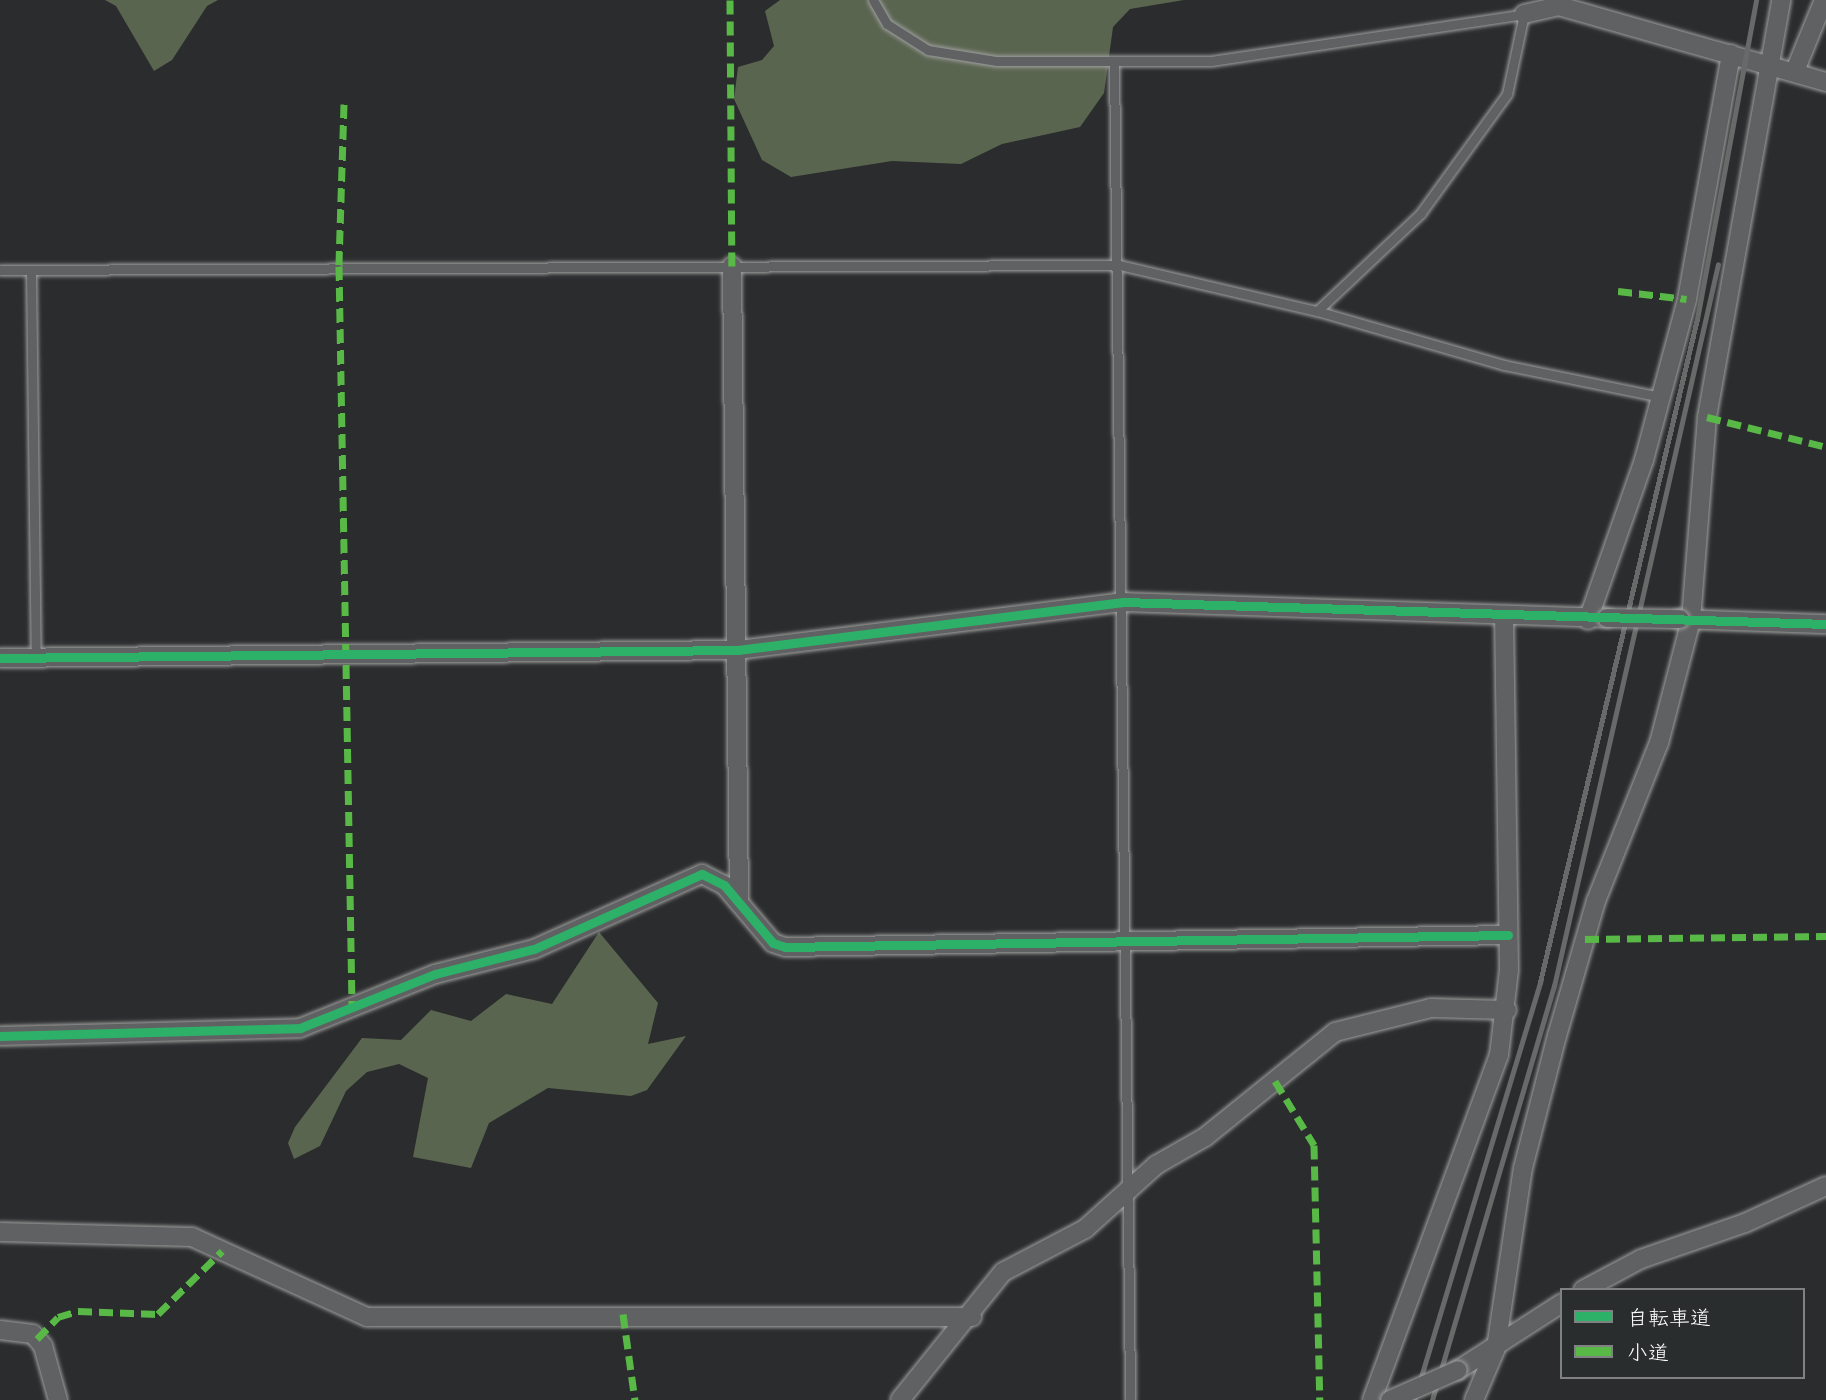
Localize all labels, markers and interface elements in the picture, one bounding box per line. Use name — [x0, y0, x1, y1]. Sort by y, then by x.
legend — [1560, 1288, 1805, 1379]
text: 自転車道 — [1627, 1305, 1711, 1332]
text: 小道 — [1627, 1340, 1669, 1367]

